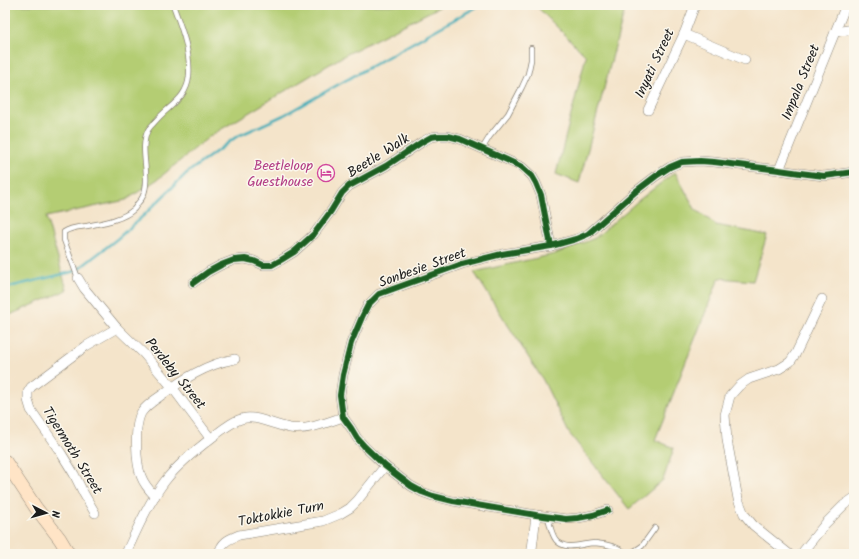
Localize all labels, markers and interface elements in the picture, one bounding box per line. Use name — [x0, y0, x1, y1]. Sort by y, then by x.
street label: Inyati Street — [629, 24, 681, 102]
street label: Impala Street — [776, 41, 826, 124]
street label: Beetle Walk — [343, 128, 414, 184]
place label: Beetleloop Guesthouse — [247, 155, 314, 193]
hotel icon: Beetleloop Guesthouse — [316, 163, 336, 183]
street label: Sonbesie Street — [376, 242, 470, 294]
street label: Perdeby Street — [139, 333, 211, 415]
street label: Tigermoth Street — [36, 402, 108, 499]
north arrow — [26, 493, 66, 533]
street label: Toktokkie Turn — [236, 495, 326, 533]
text: N — [46, 510, 64, 518]

